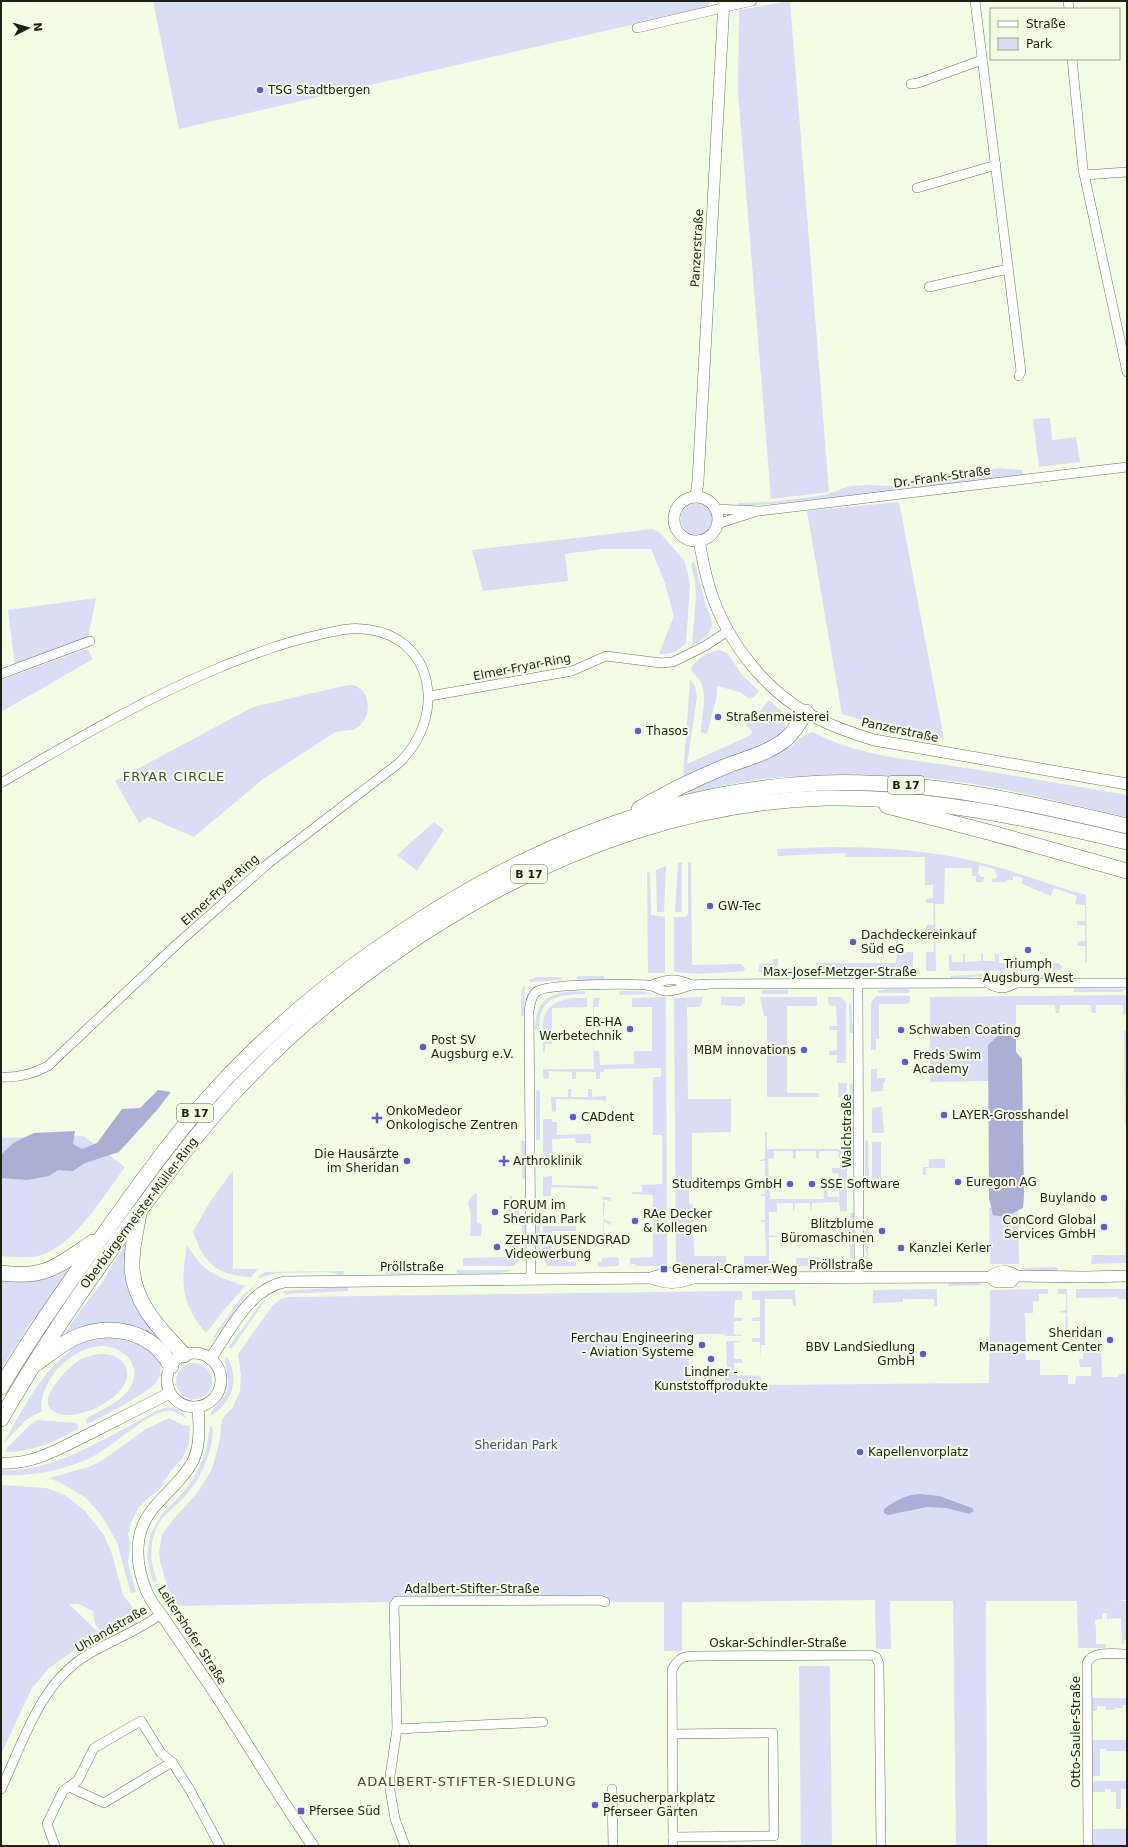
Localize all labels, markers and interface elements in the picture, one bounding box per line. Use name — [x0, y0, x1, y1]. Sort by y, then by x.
north arrow — [8, 8, 48, 48]
legend — [990, 8, 1120, 60]
text: Straße — [1026, 17, 1066, 31]
text: N — [31, 22, 44, 32]
text: Park — [1026, 37, 1052, 51]
place label: TSG Stadtbergen — [267, 83, 370, 97]
marker: TSG Stadtbergen — [255, 85, 265, 95]
street label: Panzerstraße — [688, 208, 706, 288]
street label: Dr.-Frank-Straße — [893, 463, 991, 491]
street label: Elmer-Fryar-Ring — [472, 651, 572, 683]
place label: Straßenmeisterei — [726, 710, 829, 724]
marker: Straßenmeisterei — [713, 712, 723, 722]
street label: Panzerstraße — [860, 715, 940, 745]
place label: Thasos — [645, 724, 688, 738]
marker: Thasos — [633, 726, 643, 736]
district label: FRYAR CIRCLE — [123, 769, 225, 784]
road number: B 17 — [888, 776, 924, 794]
street label: Elmer-Fryar-Ring — [178, 852, 262, 928]
road number: B 17 — [511, 865, 547, 883]
place label: GW-Tec — [718, 899, 761, 913]
marker: GW-Tec — [705, 901, 715, 911]
place label: Dachdeckereinkauf Süd eG — [861, 928, 977, 956]
marker: Dachdeckereinkauf Süd eG — [848, 937, 858, 947]
marker: Triumph Augsburg West — [1023, 945, 1033, 955]
place label: Triumph Augsburg West — [983, 957, 1074, 985]
street label: Max-Josef-Metzger-Straße — [763, 965, 917, 979]
place label: ER-HA Werbetechnik — [539, 1015, 623, 1043]
place label: Schwaben Coating — [909, 1023, 1021, 1037]
marker: ER-HA Werbetechnik — [625, 1024, 635, 1034]
marker: Schwaben Coating — [896, 1025, 906, 1035]
place label: Post SV Augsburg e.V. — [431, 1033, 514, 1061]
marker: Post SV Augsburg e.V. — [418, 1042, 428, 1052]
place label: MBM innovations — [694, 1043, 796, 1057]
marker: MBM innovations — [799, 1045, 809, 1055]
place label: Freds Swim Academy — [913, 1048, 981, 1076]
marker: Freds Swim Academy — [900, 1057, 910, 1067]
street label: Walchstraße — [840, 1094, 854, 1168]
road number: B 17 — [177, 1104, 213, 1122]
place label: OnkoMedeor Onkologische Zentren — [386, 1104, 518, 1132]
place label: LAYER-Grosshandel — [952, 1108, 1068, 1122]
place label: CADdent — [581, 1110, 634, 1124]
marker: LAYER-Grosshandel — [939, 1110, 949, 1120]
marker: OnkoMedeor Onkologische Zentren — [371, 1112, 383, 1124]
marker: CADdent — [568, 1112, 578, 1122]
street label: Oberbürgermeister-Müller-Ring — [78, 1135, 200, 1291]
place label: Die Hausärzte im Sheridan — [314, 1147, 399, 1175]
place label: Arthroklinik — [513, 1154, 582, 1168]
marker: Arthroklinik — [498, 1155, 510, 1167]
marker: Die Hausärzte im Sheridan — [402, 1156, 412, 1166]
place label: Euregon AG — [966, 1175, 1037, 1189]
place label: Studitemps GmbH — [672, 1177, 782, 1191]
place label: SSE Software — [820, 1177, 900, 1191]
marker: Euregon AG — [953, 1177, 963, 1187]
marker: Studitemps GmbH — [785, 1179, 795, 1189]
marker: SSE Software — [807, 1179, 817, 1189]
place label: Buylando — [1040, 1191, 1096, 1205]
marker: Buylando — [1099, 1193, 1109, 1203]
place label: FORUM im Sheridan Park — [503, 1198, 586, 1226]
marker: FORUM im Sheridan Park — [490, 1207, 500, 1217]
place label: RAe Decker & Kollegen — [643, 1207, 712, 1235]
place label: ConCord Global Services GmbH — [1003, 1213, 1096, 1241]
marker: RAe Decker & Kollegen — [630, 1216, 640, 1226]
place label: Blitzblume Büromaschinen — [781, 1217, 874, 1245]
marker: ConCord Global Services GmbH — [1099, 1222, 1109, 1232]
marker: Blitzblume Büromaschinen — [877, 1226, 887, 1236]
place label: ZEHNTAUSENDGRAD Videowerbung — [505, 1233, 630, 1261]
place label: Kanzlei Kerler — [909, 1241, 991, 1255]
marker: ZEHNTAUSENDGRAD Videowerbung — [492, 1242, 502, 1252]
marker: Kanzlei Kerler — [896, 1243, 906, 1253]
street label: Pröllstraße — [809, 1258, 873, 1272]
street label: Pröllstraße — [380, 1260, 444, 1274]
place label: General-Cramer-Weg — [672, 1262, 798, 1276]
marker: General-Cramer-Weg — [659, 1264, 669, 1274]
place label: Sheridan Management Center — [979, 1326, 1102, 1354]
place label: Ferchau Engineering - Aviation Systeme — [571, 1331, 694, 1359]
marker: Sheridan Management Center — [1105, 1335, 1115, 1345]
marker: Ferchau Engineering - Aviation Systeme — [697, 1340, 707, 1350]
place label: BBV LandSiedlung GmbH — [806, 1340, 915, 1368]
marker: BBV LandSiedlung GmbH — [918, 1349, 928, 1359]
marker: Lindner - Kunststoffprodukte — [706, 1354, 716, 1364]
place label: Lindner - Kunststoffprodukte — [654, 1365, 768, 1393]
park label: Sheridan Park — [474, 1438, 558, 1452]
place label: Kapellenvorplatz — [868, 1445, 968, 1459]
marker: Kapellenvorplatz — [855, 1447, 865, 1457]
street label: Adalbert-Stifter-Straße — [404, 1582, 540, 1596]
street label: Leitershofer Straße — [155, 1583, 229, 1687]
street label: Uhlandstraße — [73, 1603, 149, 1655]
street label: Oskar-Schindler-Straße — [709, 1636, 847, 1650]
street label: Otto-Sauler-Straße — [1069, 1676, 1083, 1788]
district label: ADALBERT-STIFTER-SIEDLUNG — [357, 1774, 577, 1789]
place label: Besucherparkplatz Pferseer Gärten — [603, 1791, 715, 1819]
marker: Besucherparkplatz Pferseer Gärten — [590, 1800, 600, 1810]
place label: Pfersee Süd — [309, 1804, 380, 1818]
marker: Pfersee Süd — [296, 1806, 306, 1816]

